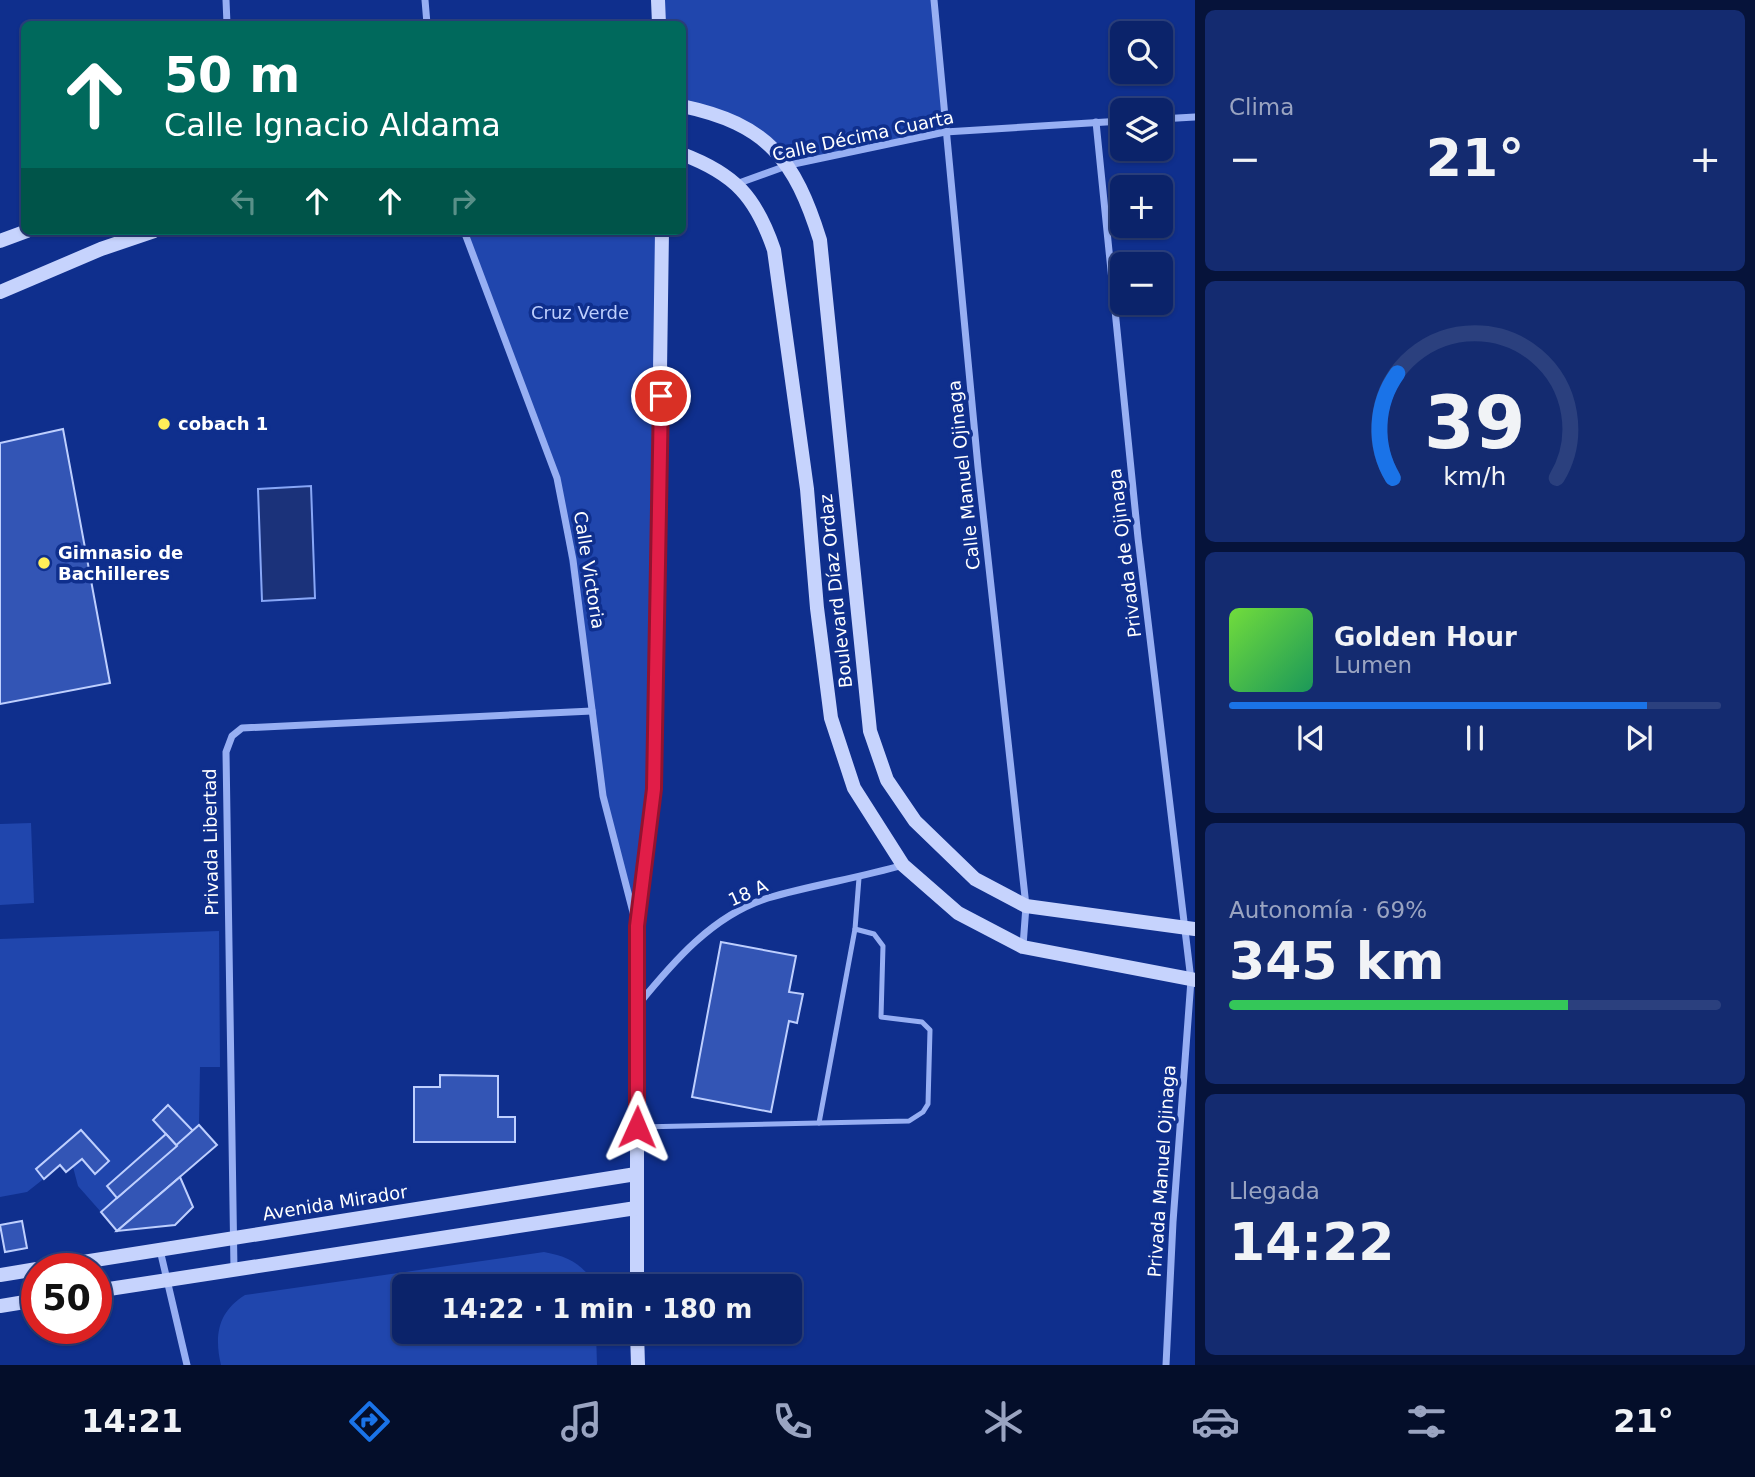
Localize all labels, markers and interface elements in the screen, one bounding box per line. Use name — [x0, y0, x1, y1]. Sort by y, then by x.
map controls — [1110, 21, 1173, 315]
button: search — [1110, 21, 1173, 84]
text: 50 m — [164, 47, 300, 104]
icon: ahead — [49, 49, 140, 140]
text: Clima — [1229, 94, 1294, 120]
button: layers — [1110, 98, 1173, 161]
text: Calle Ignacio Aldama — [164, 106, 501, 144]
street label: Calle Décima Cuarta — [770, 106, 956, 165]
text: 21° — [1426, 128, 1524, 188]
text: − — [1229, 137, 1261, 181]
text: + — [1689, 137, 1721, 181]
button: + — [1110, 175, 1173, 238]
icon: left — [225, 182, 263, 220]
icon: ahead — [298, 182, 336, 220]
icon: ahead — [371, 182, 409, 220]
icon: right — [444, 182, 482, 220]
button: − — [1110, 252, 1173, 315]
park label: Cruz Verde — [531, 302, 629, 323]
pin — [631, 366, 691, 426]
icon: arrive — [642, 377, 680, 415]
street label: Calle Manuel Ojinaga — [943, 379, 984, 571]
text: 39 — [1424, 380, 1526, 465]
place label: cobach 1 — [178, 413, 268, 434]
marker: cobach 1 — [156, 416, 172, 432]
text: km/h — [1443, 461, 1507, 490]
street label: Privada de Ojinaga — [1104, 467, 1145, 639]
street label: Boulevard Díaz Ordaz — [815, 493, 856, 689]
street label: Calle Victoria — [570, 510, 609, 630]
place label: Gimnasio de Bachilleres — [58, 542, 183, 584]
marker: Gimnasio de Bachilleres — [36, 555, 52, 571]
text: Golden Hour — [1334, 622, 1517, 652]
text: Lumen — [1334, 652, 1412, 678]
icon: previous — [1292, 719, 1330, 757]
icon: pause — [1456, 719, 1494, 757]
icon: next — [1620, 719, 1658, 757]
street label: Privada Libertad — [199, 768, 222, 916]
street label: 18 A — [725, 874, 771, 910]
text: Autonomía · 69% — [1229, 897, 1427, 923]
text: 345 km — [1229, 931, 1444, 991]
street label: Privada Manuel Ojinaga — [1144, 1064, 1179, 1278]
position arrow — [600, 1090, 674, 1164]
text: Llegada — [1229, 1178, 1320, 1204]
street label: Avenida Mirador — [261, 1181, 409, 1224]
text: 14:22 — [1229, 1212, 1395, 1272]
speed limit sign: 50 — [21, 1253, 112, 1344]
text: 14:22 · 1 min · 180 m — [442, 1294, 752, 1324]
icon: directions — [345, 1397, 394, 1446]
icon: music — [557, 1397, 606, 1446]
icon: phone — [768, 1397, 817, 1446]
icon: climate — [979, 1397, 1028, 1446]
icon: car — [1191, 1397, 1240, 1446]
icon: filters — [1402, 1397, 1451, 1446]
text: 14:21 — [81, 1402, 183, 1440]
text: 21° — [1613, 1402, 1674, 1440]

